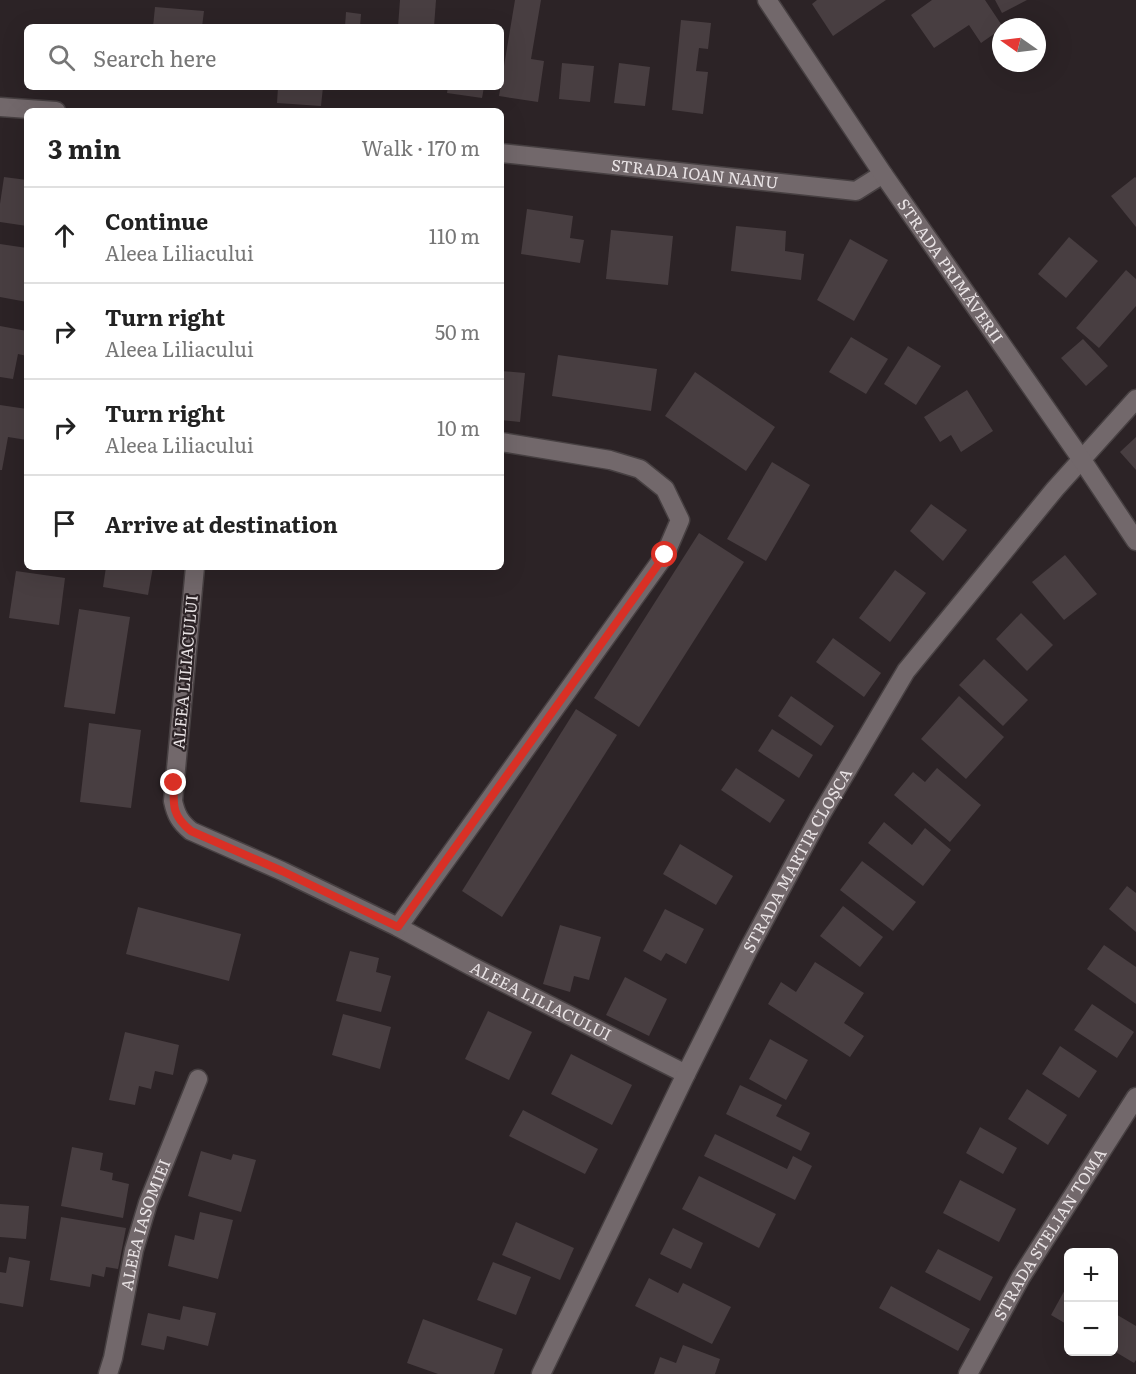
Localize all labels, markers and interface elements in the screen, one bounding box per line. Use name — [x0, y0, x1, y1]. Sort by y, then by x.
north arrow — [992, 18, 1046, 72]
search box — [24, 24, 504, 90]
icon: search — [45, 41, 78, 74]
text: Search here — [93, 41, 216, 74]
text: 3 min — [48, 128, 121, 167]
text: Walk · 170 m — [362, 132, 480, 162]
street label: STRADA IOAN NANU — [610, 152, 780, 194]
street label: STRADA PRIMĂVERII — [892, 193, 1010, 347]
text: Continue — [105, 204, 208, 237]
icon: ahead — [48, 219, 81, 252]
text: 110 m — [429, 220, 480, 250]
text: Aleea Liliacului — [105, 237, 254, 267]
text: Turn right — [105, 300, 225, 333]
icon: right — [48, 315, 81, 348]
text: 50 m — [435, 316, 480, 346]
text: Aleea Liliacului — [105, 333, 254, 363]
text: Turn right — [105, 396, 225, 429]
icon: right — [48, 411, 81, 444]
text: 10 m — [437, 412, 480, 442]
text: Aleea Liliacului — [105, 429, 254, 459]
icon: arrive — [48, 507, 81, 540]
text: Arrive at destination — [105, 507, 338, 540]
route start — [651, 541, 677, 567]
street label: ALEEA LILIACULUI — [165, 594, 203, 750]
street label: STRADA MARTIR CLOȘCA — [736, 763, 857, 957]
route end — [160, 769, 186, 795]
street label: ALEEA LILIACULUI — [466, 955, 616, 1046]
street label: STRADA STELIAN TOMA — [987, 1143, 1112, 1324]
street label: ALEEA IASOMIEI — [113, 1155, 176, 1292]
map controls — [1064, 1248, 1118, 1356]
button: + — [1064, 1248, 1118, 1302]
button: − — [1064, 1302, 1118, 1356]

